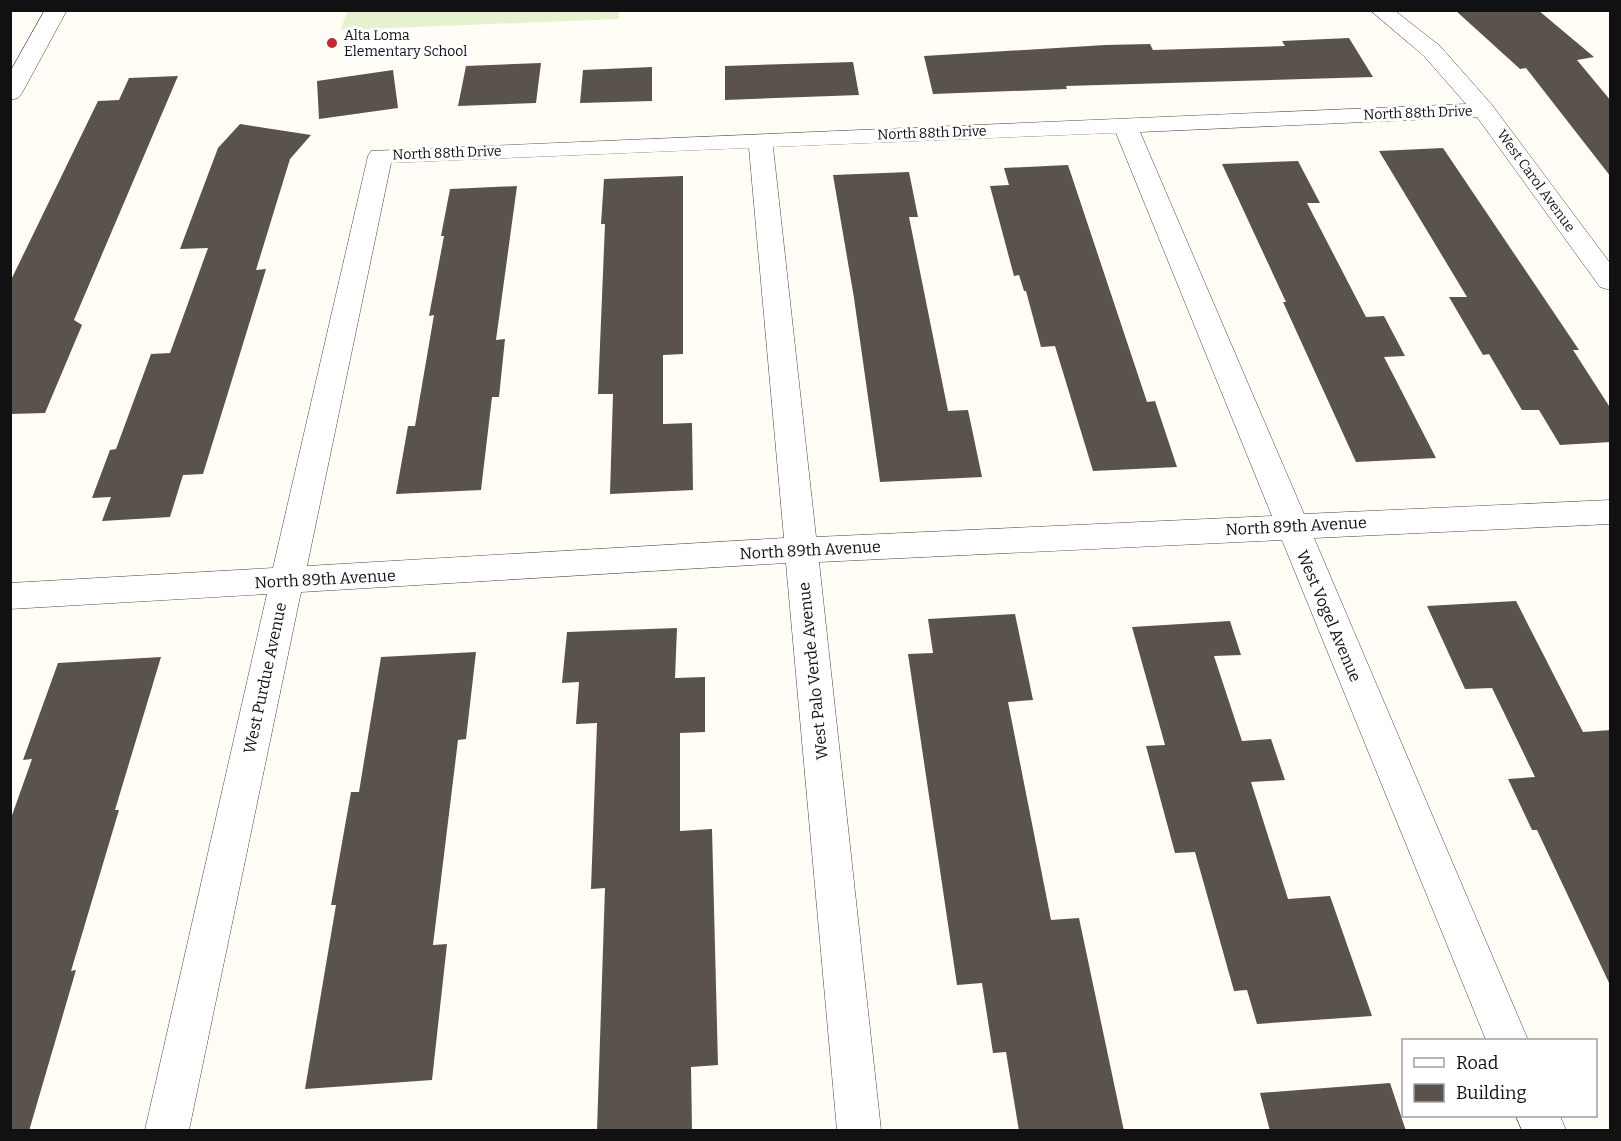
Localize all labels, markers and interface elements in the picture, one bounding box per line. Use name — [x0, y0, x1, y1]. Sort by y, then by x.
place label: Alta Loma Elementary School — [344, 27, 467, 60]
marker: Alta Loma Elementary School — [325, 36, 339, 50]
street label: North 88th Drive — [1363, 103, 1473, 123]
street label: North 88th Drive — [877, 123, 987, 143]
street label: West Carol Avenue — [1493, 127, 1579, 235]
street label: North 88th Drive — [392, 143, 502, 163]
street label: North 89th Avenue — [1225, 513, 1367, 539]
street label: North 89th Avenue — [739, 537, 881, 563]
street label: West Vogel Avenue — [1293, 547, 1365, 685]
street label: North 89th Avenue — [254, 566, 396, 592]
street label: West Palo Verde Avenue — [794, 581, 832, 761]
street label: West Purdue Avenue — [240, 601, 290, 755]
legend — [1402, 1039, 1597, 1117]
text: Road — [1456, 1052, 1499, 1074]
text: Building — [1456, 1082, 1527, 1104]

